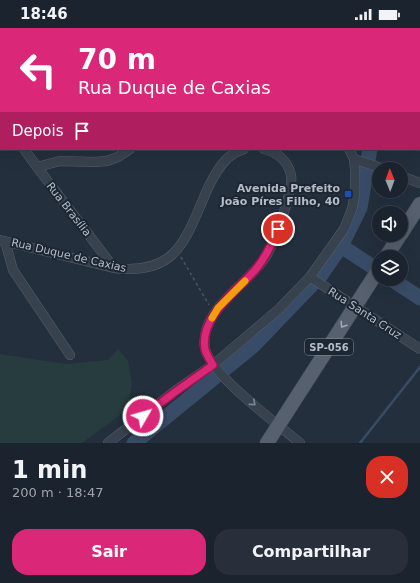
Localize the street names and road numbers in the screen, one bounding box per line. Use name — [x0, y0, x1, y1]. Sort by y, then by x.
street label: Rua Brasília — [44, 180, 94, 239]
street label: Rua Duque de Caxias — [10, 236, 128, 275]
street label: Rua Santa Cruz — [326, 285, 404, 342]
road number: SP-056 — [305, 339, 353, 355]

